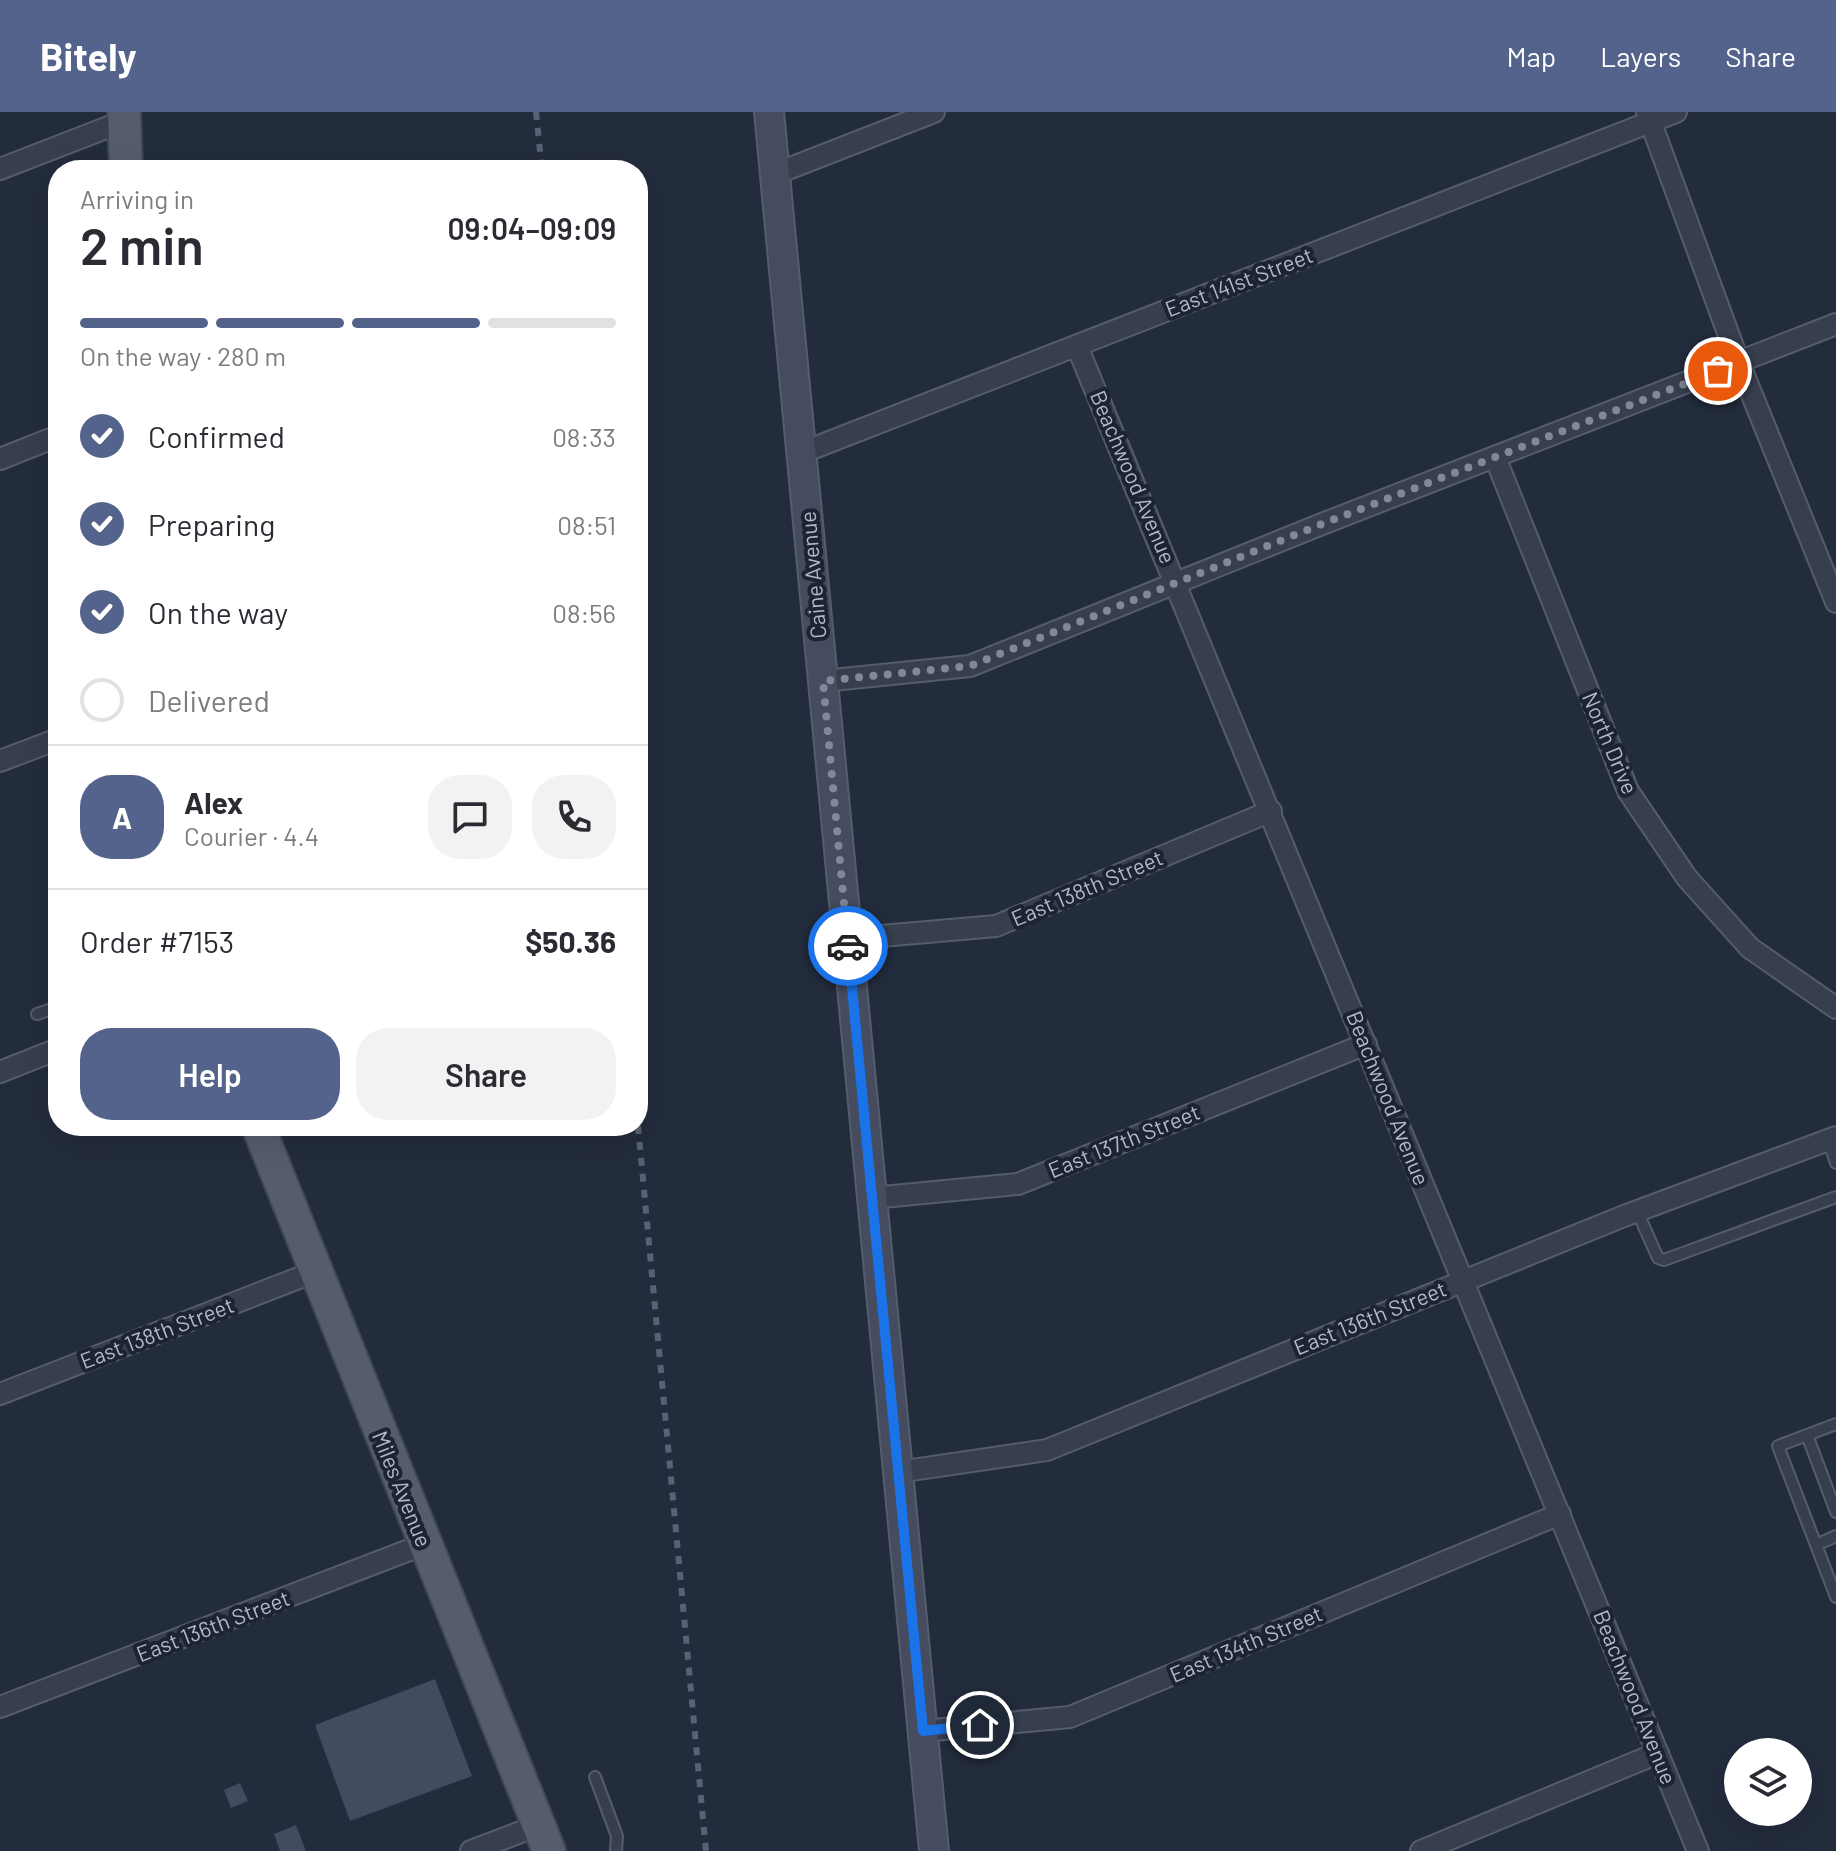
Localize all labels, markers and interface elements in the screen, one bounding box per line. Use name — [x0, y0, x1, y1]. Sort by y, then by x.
text: Bitely — [40, 33, 137, 79]
text: Map — [1506, 39, 1556, 73]
text: Layers — [1600, 39, 1681, 73]
text: Share — [1725, 39, 1796, 73]
text: Arriving in — [80, 183, 194, 214]
text: 09:04–09:09 — [448, 210, 616, 246]
text: 2 min — [80, 213, 204, 275]
street label: East 141st Street — [1161, 241, 1316, 321]
pin — [1684, 337, 1752, 405]
text: On the way · 280 m — [80, 340, 286, 371]
icon: bag — [1696, 349, 1740, 393]
street label: Beachwood Avenue — [1086, 386, 1182, 567]
icon: check — [80, 414, 124, 458]
text: Confirmed — [148, 418, 285, 454]
text: 08:33 — [552, 421, 616, 452]
icon: check — [80, 502, 124, 546]
text: Preparing — [148, 506, 275, 542]
text: 08:51 — [557, 509, 616, 540]
street label: Caine Avenue — [793, 510, 831, 640]
icon: check — [80, 590, 124, 634]
text: On the way — [148, 594, 288, 630]
text: 08:56 — [552, 597, 616, 628]
text: Delivered — [148, 682, 270, 718]
street label: North Drive — [1578, 688, 1644, 798]
button: chat — [428, 775, 512, 859]
button: phone — [532, 775, 616, 859]
text: Alex — [184, 784, 243, 820]
text: A — [112, 799, 132, 835]
text: Courier · 4.4 — [184, 820, 319, 851]
street label: East 138th Street — [1007, 843, 1166, 931]
courier — [808, 906, 888, 986]
text: Order #7153 — [80, 923, 234, 959]
text: $50.36 — [525, 923, 616, 959]
icon: car — [826, 924, 870, 968]
street label: Beachwood Avenue — [1342, 1007, 1436, 1189]
button: Help — [80, 1028, 340, 1120]
button: Share — [356, 1028, 616, 1120]
street label: East 137th Street — [1044, 1098, 1203, 1182]
street label: East 136th Street — [1290, 1275, 1450, 1360]
street label: East 138th Street — [76, 1291, 237, 1373]
street label: Miles Avenue — [368, 1427, 438, 1550]
street label: East 136th Street — [132, 1584, 293, 1666]
street label: East 134th Street — [1166, 1599, 1326, 1687]
street label: Beachwood Avenue — [1589, 1606, 1683, 1788]
pin — [946, 1691, 1014, 1759]
icon: home — [958, 1703, 1002, 1747]
map controls — [1724, 1738, 1812, 1826]
button: layers — [1724, 1738, 1812, 1826]

